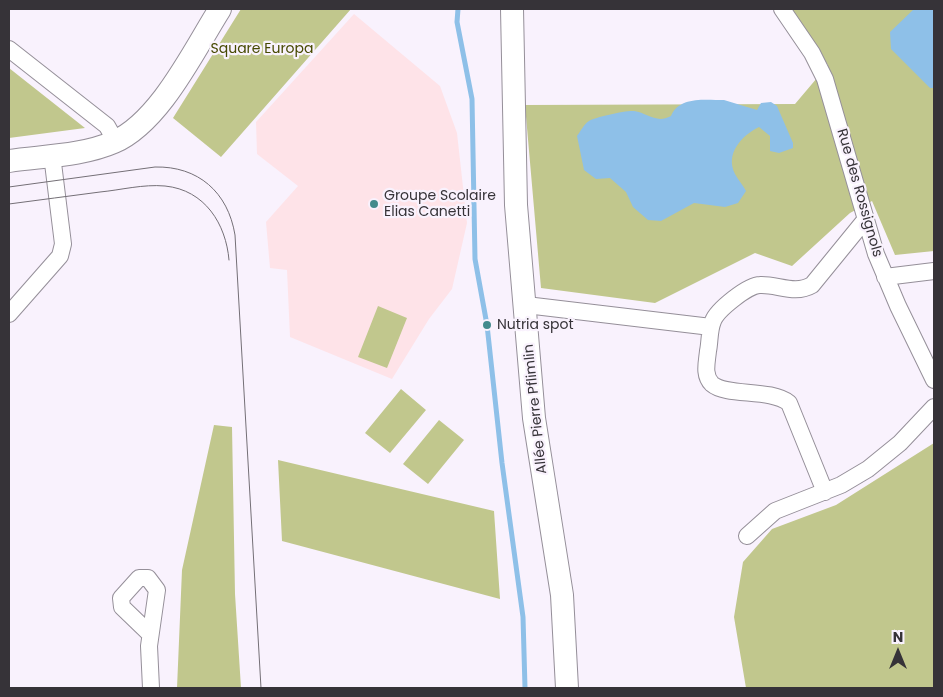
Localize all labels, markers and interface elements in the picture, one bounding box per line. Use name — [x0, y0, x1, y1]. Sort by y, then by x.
park label: Square Europa — [211, 41, 313, 57]
street label: Rue des Rossignols — [833, 127, 885, 259]
place label: Groupe Scolaire Elias Canetti — [384, 188, 496, 220]
marker: Groupe Scolaire Elias Canetti — [368, 198, 380, 210]
place label: Nutria spot — [497, 317, 574, 333]
marker: Nutria spot — [481, 319, 493, 331]
street label: Allée Pierre Pflimlin — [521, 343, 551, 475]
north arrow — [873, 627, 923, 677]
text: N — [893, 627, 903, 647]

